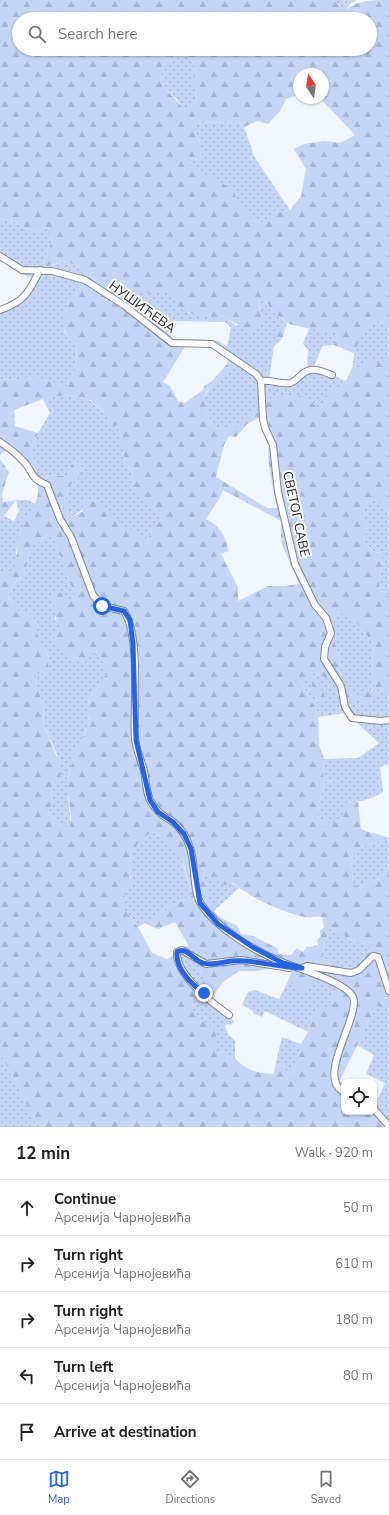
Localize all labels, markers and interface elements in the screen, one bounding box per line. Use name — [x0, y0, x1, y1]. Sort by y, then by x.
search box — [12, 12, 377, 56]
icon: search — [26, 23, 48, 45]
text: Search here — [58, 24, 138, 44]
north arrow — [293, 68, 329, 104]
street label: НУШИЋЕВА — [105, 277, 179, 338]
street label: СВЕТОГ САВЕ — [278, 470, 314, 558]
route start — [93, 597, 111, 615]
route end — [195, 984, 213, 1002]
map controls — [341, 1079, 377, 1115]
button: locate — [341, 1079, 377, 1115]
text: 12 min — [16, 1142, 70, 1165]
text: Walk · 920 m — [295, 1144, 373, 1162]
text: Continue — [54, 1189, 116, 1209]
icon: ahead — [16, 1197, 38, 1219]
text: 50 m — [343, 1199, 373, 1217]
text: Арсенија Чарнојевића — [54, 1209, 191, 1227]
text: Turn right — [54, 1245, 123, 1265]
icon: right — [16, 1253, 38, 1275]
text: 610 m — [335, 1255, 373, 1273]
text: Арсенија Чарнојевића — [54, 1265, 191, 1283]
text: Turn right — [54, 1301, 123, 1321]
icon: right — [16, 1309, 38, 1331]
text: 180 m — [335, 1311, 373, 1329]
text: Арсенија Чарнојевића — [54, 1321, 191, 1339]
text: Turn left — [54, 1357, 113, 1377]
icon: left — [16, 1365, 38, 1387]
text: 80 m — [343, 1367, 373, 1385]
text: Арсенија Чарнојевића — [54, 1377, 191, 1395]
icon: arrive — [16, 1421, 38, 1443]
text: Arrive at destination — [54, 1422, 197, 1442]
tab: Map — [48, 1468, 70, 1507]
tab: Directions — [166, 1468, 215, 1507]
tab: Saved — [311, 1468, 341, 1507]

